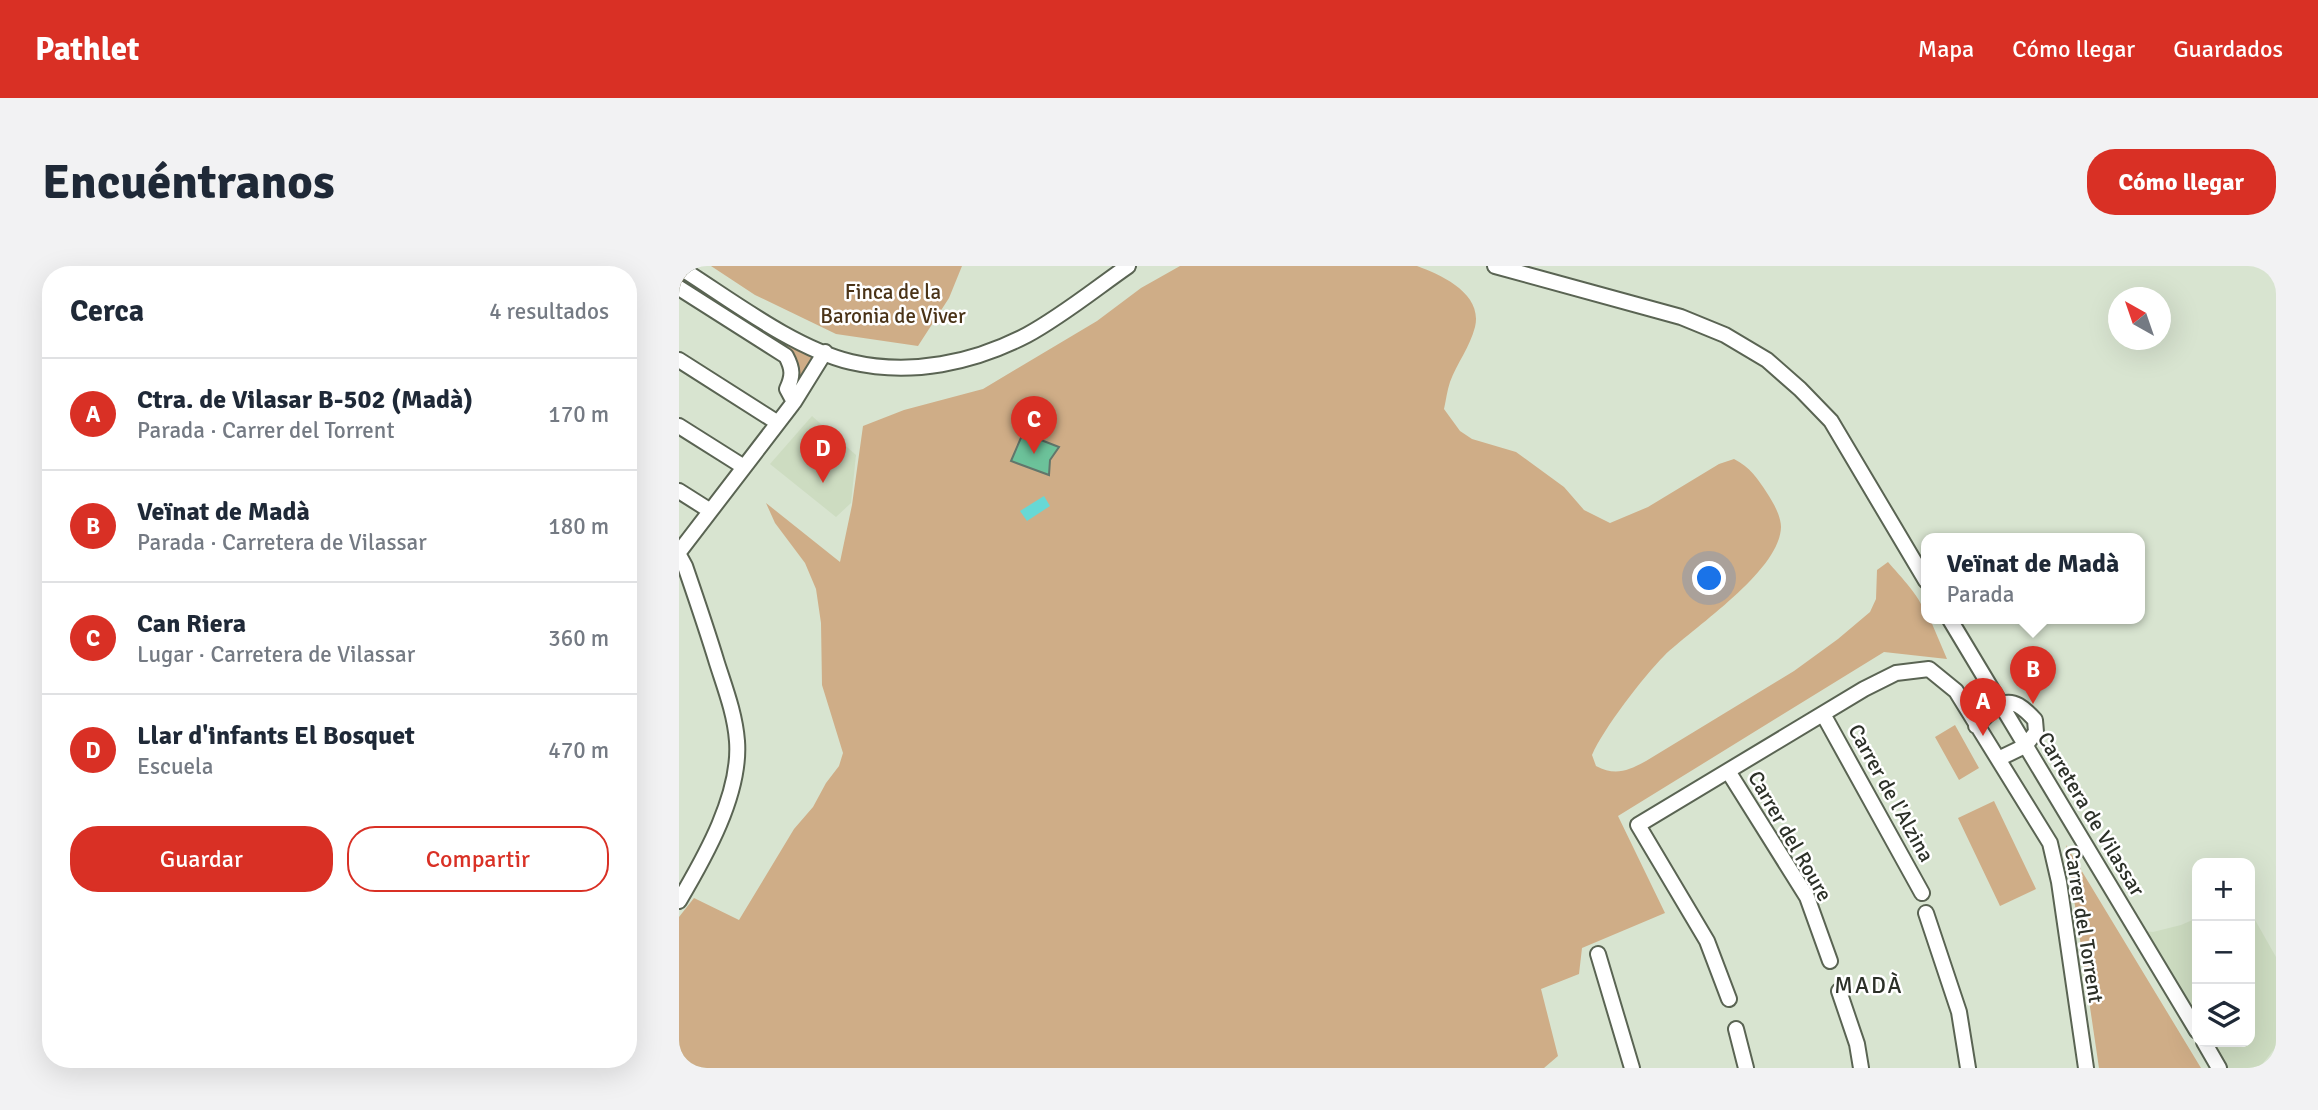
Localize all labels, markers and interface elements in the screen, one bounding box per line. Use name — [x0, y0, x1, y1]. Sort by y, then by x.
text: Pathlet — [35, 29, 139, 70]
text: Mapa — [1918, 34, 1974, 64]
text: Cómo llegar — [2012, 34, 2135, 64]
text: Guardados — [2173, 34, 2283, 64]
button: Cómo llegar — [2087, 149, 2276, 215]
text: Encuéntranos — [42, 152, 335, 212]
park label: Finca de la Baronia de Viver — [820, 279, 966, 329]
north arrow — [2108, 287, 2171, 350]
text: Cerca — [70, 293, 144, 330]
text: 4 resultados — [489, 297, 609, 326]
text: Ctra. de Vilasar B-502 (Madà) — [137, 384, 473, 416]
pin: C — [1011, 396, 1057, 454]
text: A — [86, 400, 100, 429]
text: 170 m — [548, 400, 609, 429]
text: Parada · Carrer del Torrent — [137, 416, 394, 445]
pin: D — [800, 425, 846, 483]
text: Veïnat de Madà — [137, 496, 310, 528]
text: B — [86, 512, 100, 541]
text: 180 m — [548, 512, 609, 541]
text: Parada · Carretera de Vilassar — [137, 528, 427, 557]
popup — [1921, 533, 2145, 624]
text: Veïnat de Madà — [1947, 548, 2119, 580]
your location — [1692, 561, 1726, 595]
text: Parada — [1947, 580, 2014, 609]
text: Can Riera — [137, 608, 246, 640]
text: C — [86, 624, 100, 653]
text: 360 m — [548, 624, 609, 653]
text: Lugar · Carretera de Vilassar — [137, 640, 415, 669]
pin: B — [2010, 646, 2056, 704]
pin: A — [1960, 678, 2006, 736]
text: Llar d'infants El Bosquet — [137, 720, 415, 752]
street label: Carrer de l'Alzina — [1842, 720, 1940, 866]
street label: Carretera de Vilassar — [2032, 727, 2150, 901]
text: D — [85, 736, 101, 765]
text: 470 m — [548, 736, 609, 765]
text: Escuela — [137, 752, 213, 781]
street label: Carrer del Roure — [1742, 766, 1838, 906]
button: Guardar — [70, 826, 333, 892]
button: Compartir — [347, 826, 609, 892]
street label: Carrer del Torrent — [2059, 845, 2109, 1005]
map controls — [2192, 858, 2255, 1047]
button: + — [2192, 858, 2255, 921]
button: − — [2192, 921, 2255, 984]
district label: MADÀ — [1834, 971, 1904, 1000]
button: layers — [2192, 984, 2255, 1047]

